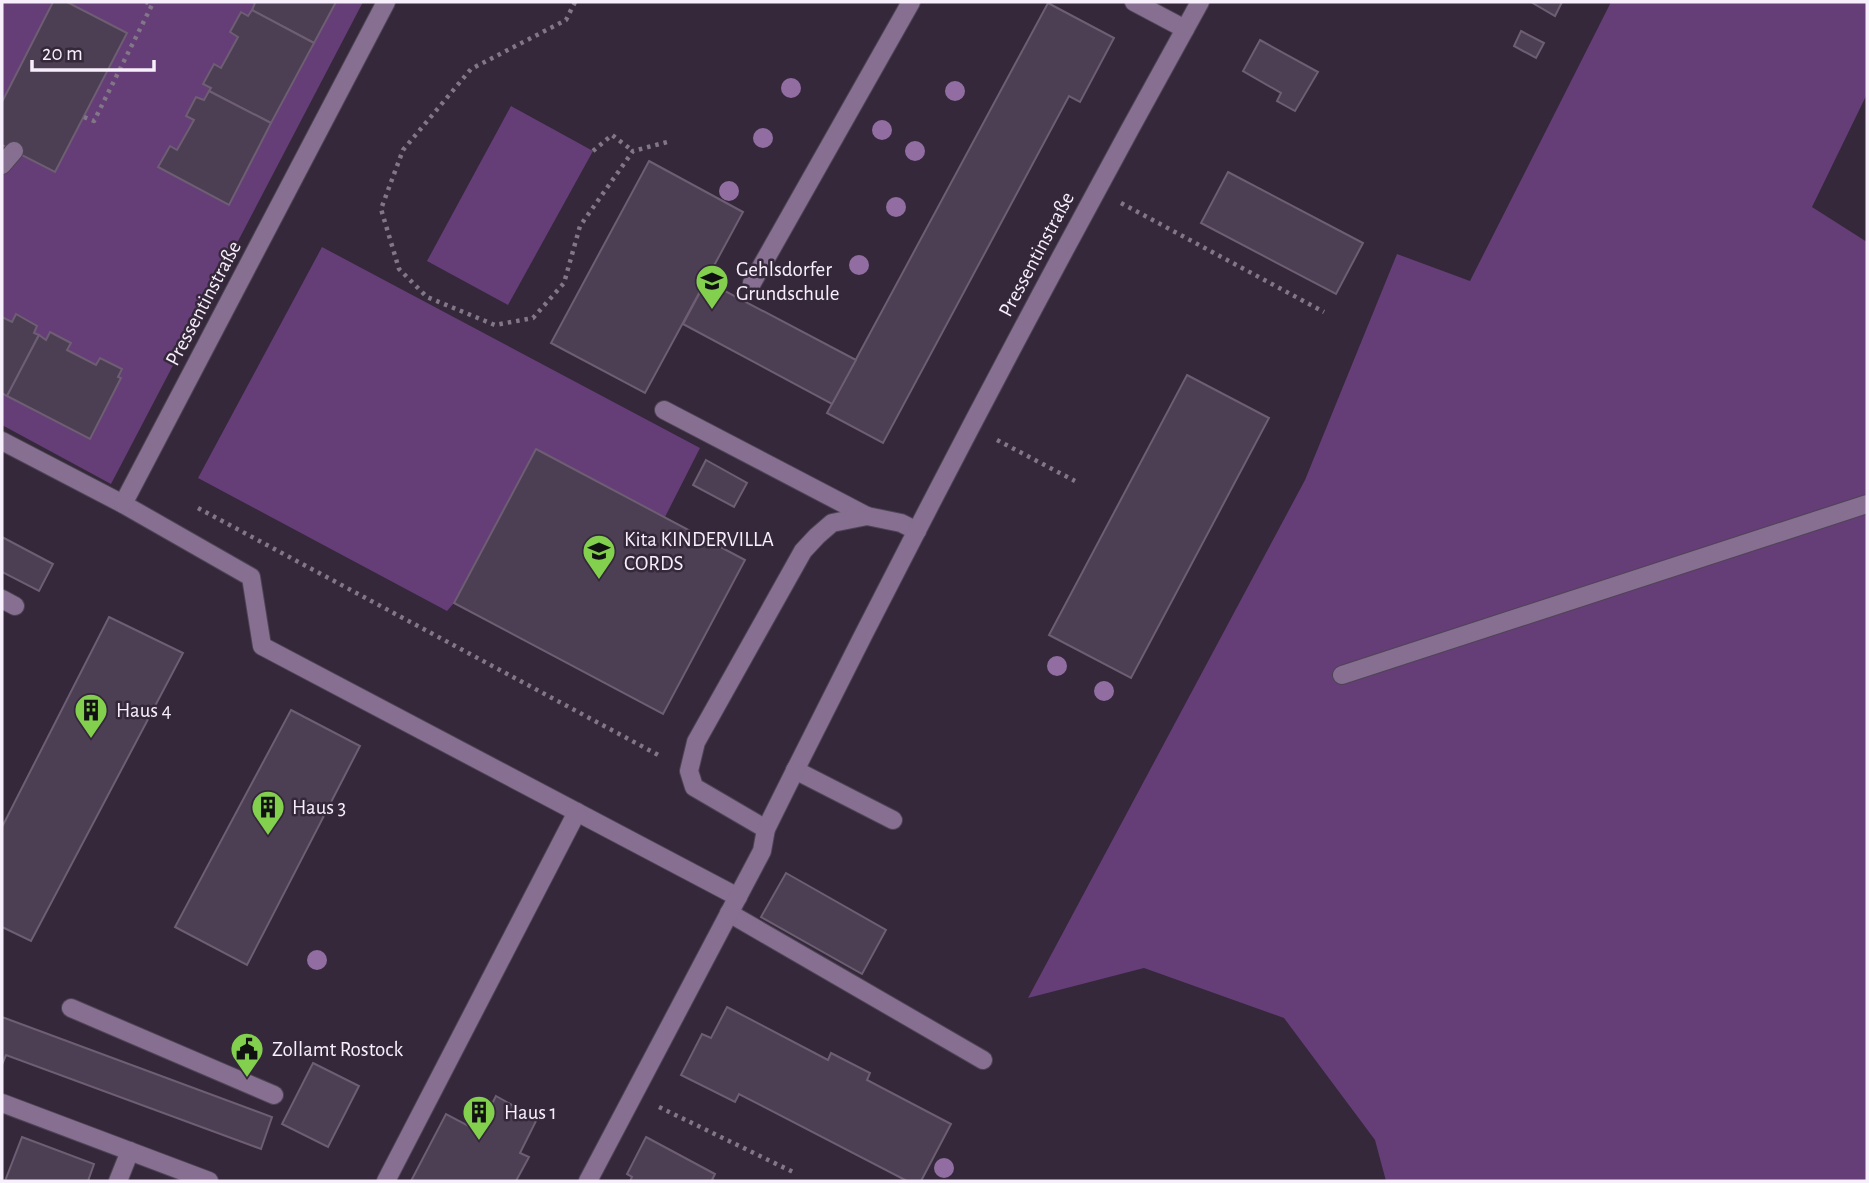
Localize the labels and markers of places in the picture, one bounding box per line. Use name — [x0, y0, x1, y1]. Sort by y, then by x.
place label: Gehlsdorfer Grundschule — [736, 259, 840, 304]
school or university icon: Gehlsdorfer Grundschule — [693, 262, 731, 311]
place label: Kita KINDERVILLA CORDS — [624, 529, 774, 574]
school or university icon: Kita KINDERVILLA CORDS — [580, 532, 618, 581]
building icon: Haus 4 — [72, 691, 110, 740]
place label: Haus 4 — [116, 700, 172, 721]
building icon: Haus 3 — [249, 788, 287, 837]
place label: Haus 3 — [292, 797, 346, 818]
public building icon: Zollamt Rostock — [228, 1030, 266, 1079]
place label: Zollamt Rostock — [272, 1039, 403, 1060]
building icon: Haus 1 — [460, 1093, 498, 1142]
place label: Haus 1 — [504, 1102, 557, 1123]

